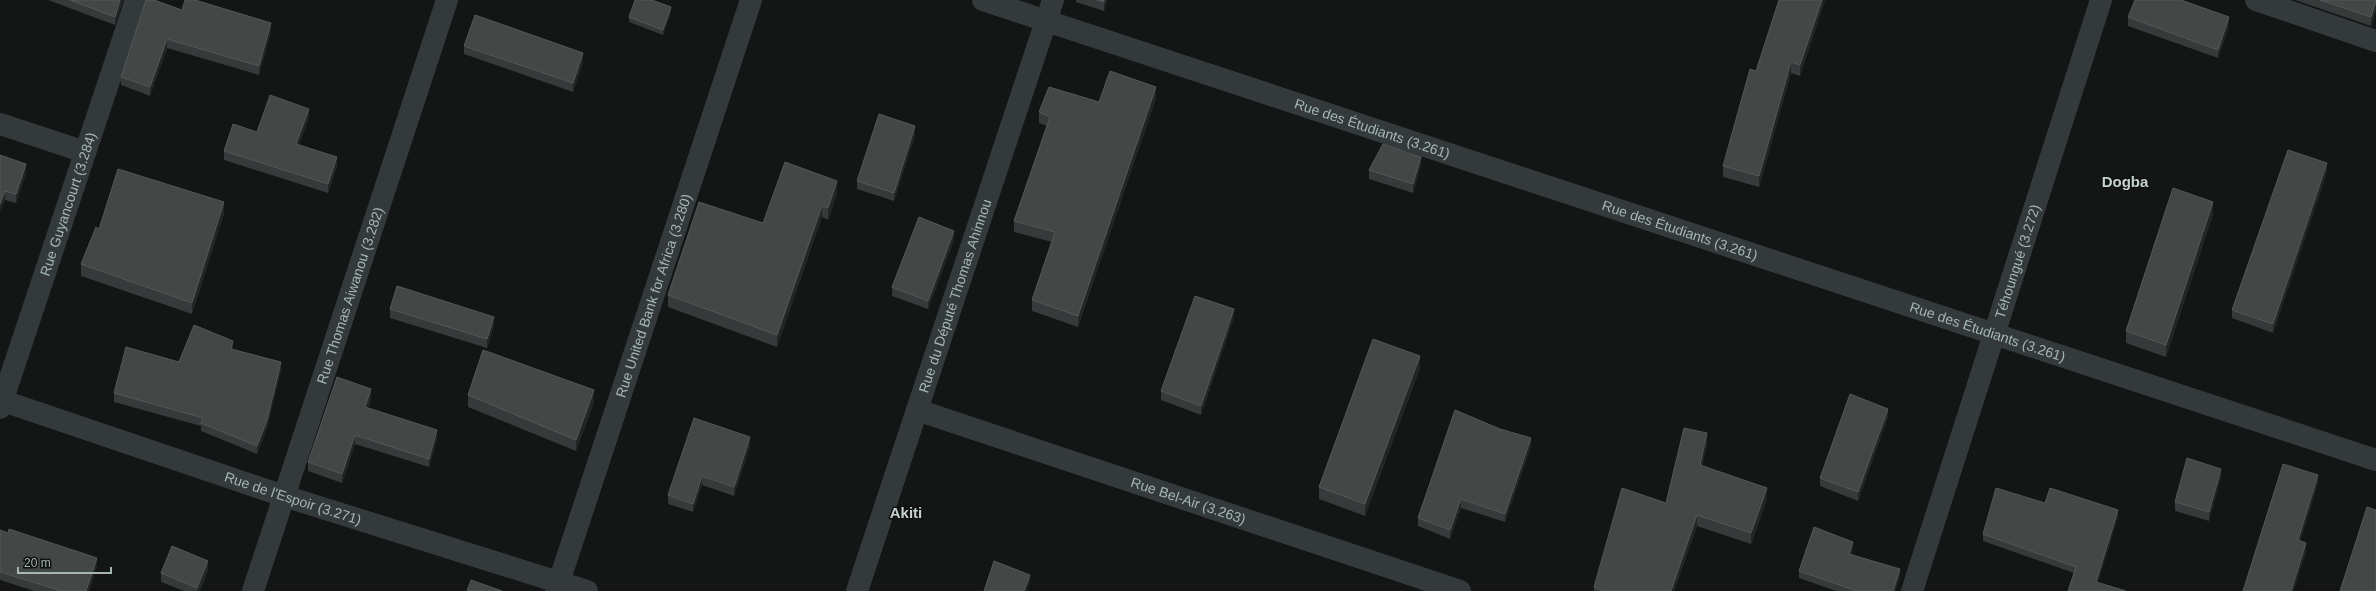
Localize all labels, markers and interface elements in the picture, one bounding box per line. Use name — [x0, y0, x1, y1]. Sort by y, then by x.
street label: Rue des Étudiants (3.261) — [1292, 95, 1452, 162]
street label: Rue Guyancourt (3.284) — [37, 130, 99, 278]
district label: Dogba — [2102, 173, 2149, 190]
street label: Rue United Bank for Africa (3.280) — [612, 192, 694, 400]
street label: Rue du Député Thomas Ahinnou — [915, 197, 994, 395]
street label: Rue des Étudiants (3.261) — [1600, 197, 1760, 263]
street label: Téhoungué (3.272) — [1992, 202, 2043, 321]
street label: Rue Thomas Aiwanou (3.282) — [314, 205, 386, 386]
street label: Rue des Étudiants (3.261) — [1908, 299, 2067, 365]
street label: Rue de l'Espoir (3.271) — [222, 468, 363, 528]
street label: Rue Bel-Air (3.263) — [1129, 474, 1248, 527]
district label: Akiti — [890, 504, 922, 521]
scale bar — [18, 549, 111, 575]
text: 20 m — [24, 556, 51, 570]

